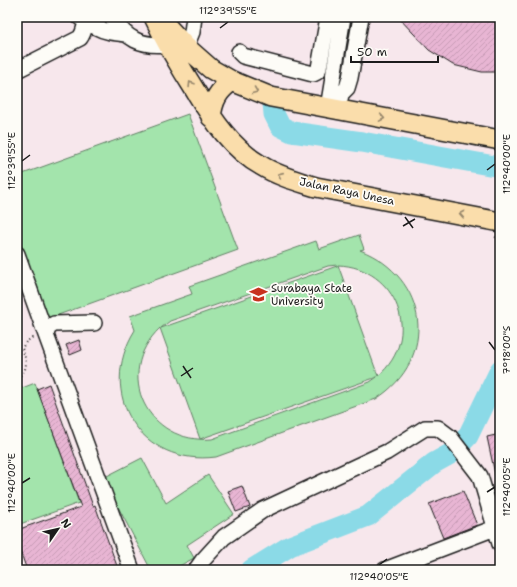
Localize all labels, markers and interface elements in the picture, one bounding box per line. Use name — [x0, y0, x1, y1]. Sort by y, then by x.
text: 112°39'55"E — [199, 4, 257, 17]
scale bar — [351, 38, 438, 64]
text: 50 m — [357, 44, 387, 60]
one-way arrow — [188, 81, 196, 88]
one-way arrow — [251, 87, 258, 95]
one-way arrow — [378, 114, 385, 122]
text: 112°39'55"E — [5, 132, 18, 190]
text: 112°40'00"E — [500, 134, 513, 194]
one-way arrow — [277, 171, 284, 179]
street label: Jalan Raya Unesa — [298, 174, 396, 209]
one-way arrow — [459, 211, 465, 219]
place label: Surabaya State University — [271, 281, 352, 309]
school or university icon: Surabaya State University — [248, 284, 268, 304]
text: 7°18'00"S — [500, 325, 513, 374]
text: 112°40'00"E — [5, 453, 18, 513]
text: 112°40'05"E — [500, 457, 513, 517]
north arrow — [38, 509, 78, 549]
text: N — [57, 516, 75, 532]
text: 112°40'05"E — [349, 570, 409, 583]

